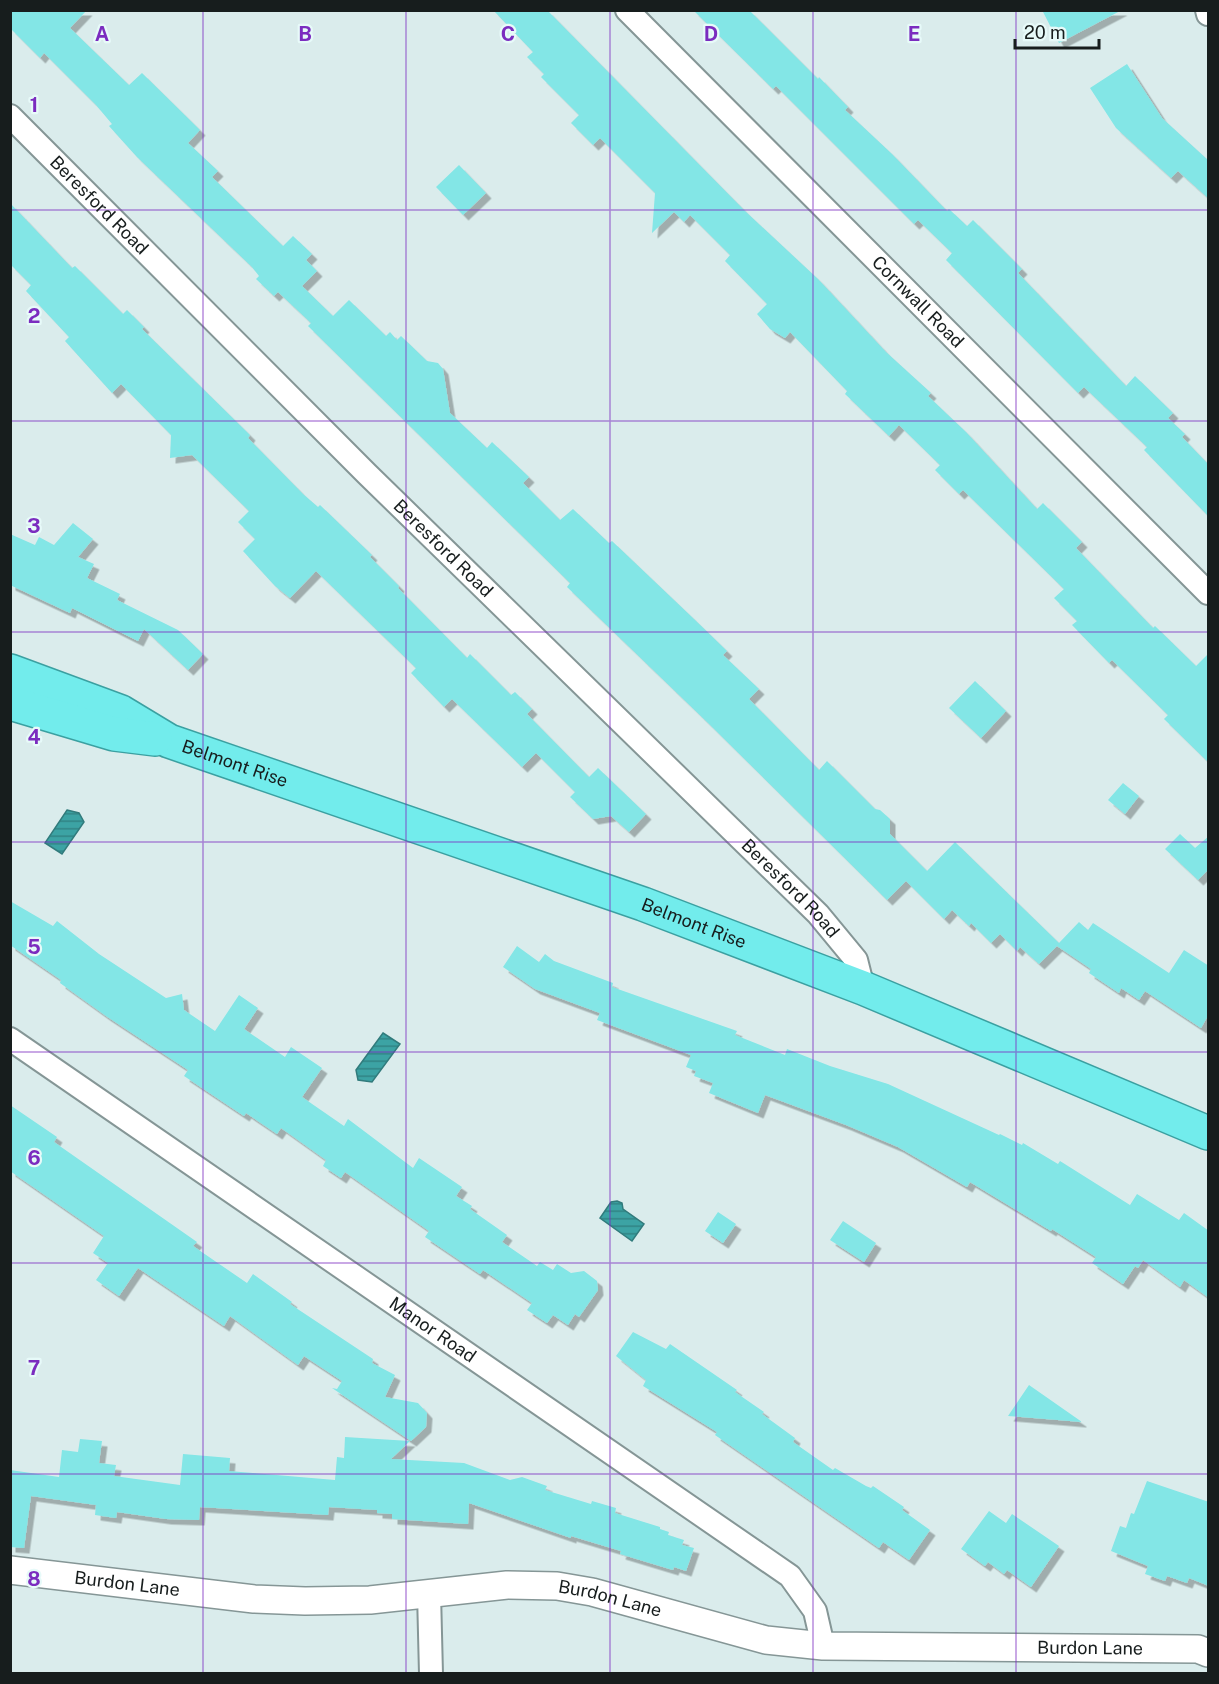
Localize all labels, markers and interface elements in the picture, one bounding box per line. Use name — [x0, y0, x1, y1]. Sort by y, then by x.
scale bar — [1015, 12, 1099, 50]
text: A — [95, 22, 109, 46]
text: B — [298, 22, 312, 46]
text: C — [501, 22, 515, 46]
text: D — [704, 22, 718, 46]
text: E — [908, 22, 920, 46]
text: 20 m — [1024, 22, 1066, 43]
text: 1 — [30, 93, 38, 117]
street label: Beresford Road — [46, 151, 153, 258]
street label: Cornwall Road — [868, 251, 968, 352]
text: 2 — [28, 304, 40, 328]
street label: Beresford Road — [390, 495, 498, 601]
text: 3 — [27, 514, 41, 538]
text: 4 — [27, 725, 41, 749]
street label: Belmont Rise — [179, 735, 291, 791]
street label: Beresford Road — [737, 834, 844, 942]
street label: Belmont Rise — [638, 893, 749, 952]
text: 5 — [27, 935, 41, 959]
text: 6 — [27, 1146, 41, 1170]
street label: Manor Road — [385, 1292, 480, 1367]
text: 7 — [28, 1356, 40, 1380]
text: 8 — [27, 1567, 41, 1591]
street label: Burdon Lane — [73, 1567, 181, 1600]
street label: Burdon Lane — [557, 1575, 664, 1621]
street label: Burdon Lane — [1037, 1637, 1143, 1659]

